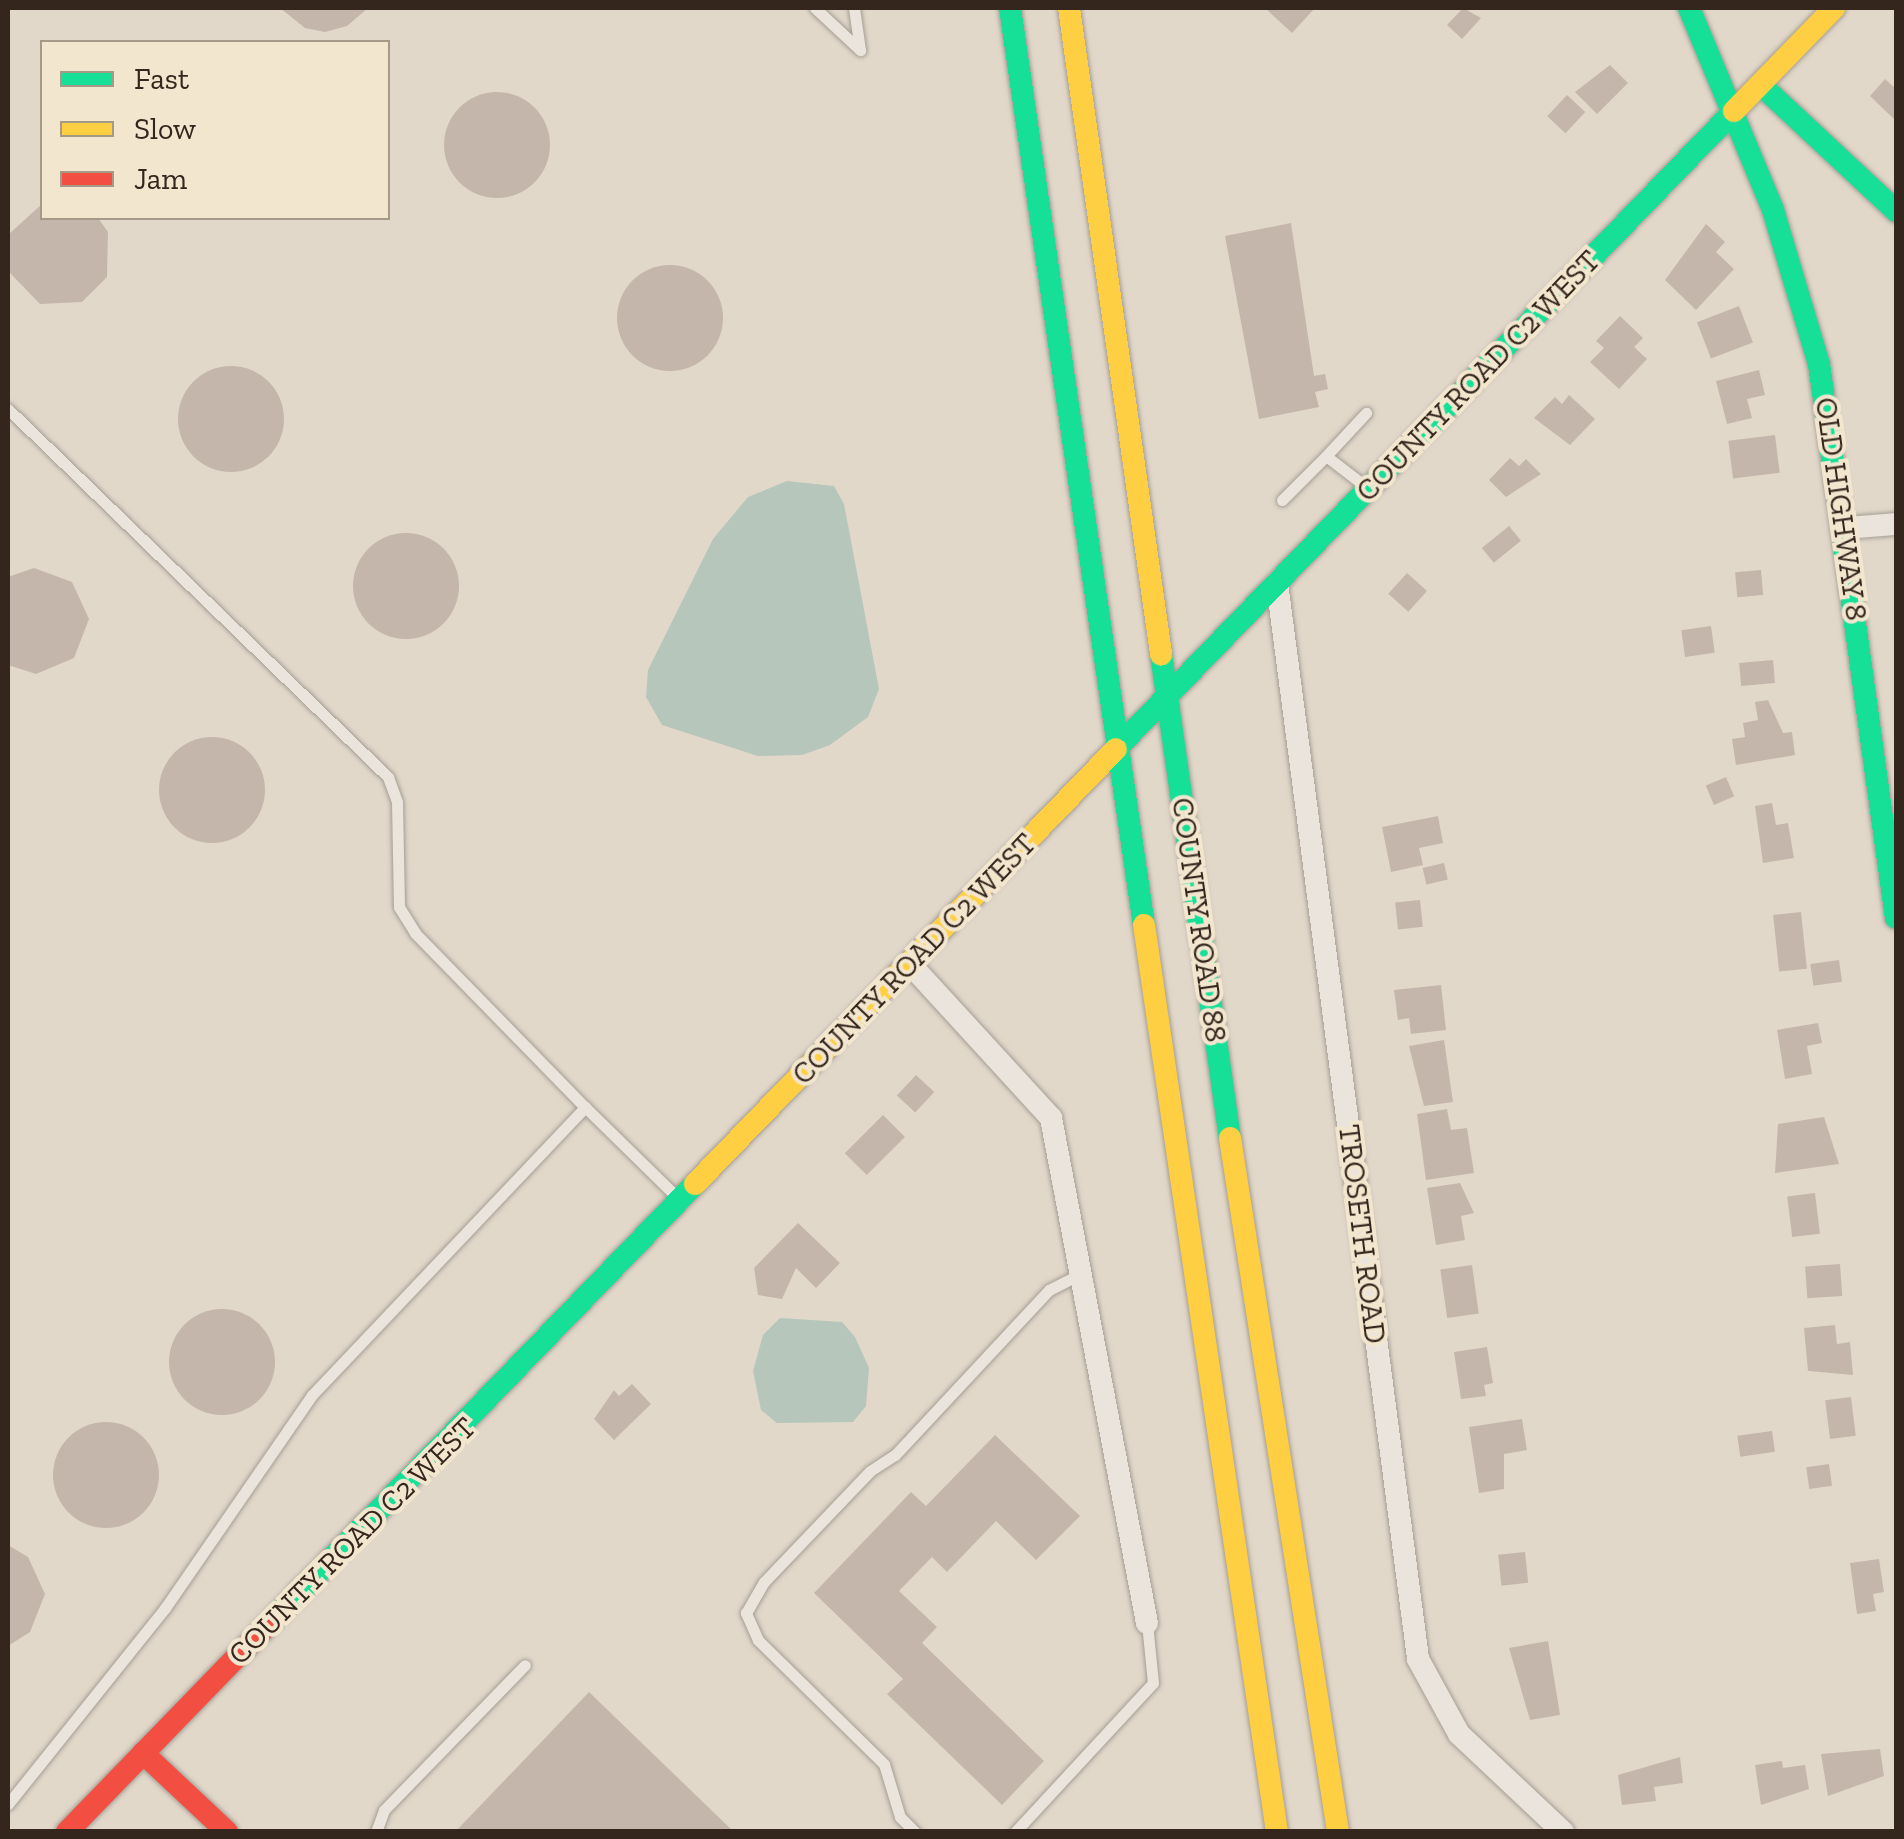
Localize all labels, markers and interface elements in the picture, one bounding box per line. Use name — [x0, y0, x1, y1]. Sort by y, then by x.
legend — [40, 40, 390, 220]
text: Fast — [134, 61, 189, 97]
text: Slow — [134, 111, 196, 147]
text: Jam — [134, 161, 187, 197]
street label: COUNTY ROAD C2 WEST — [1348, 242, 1608, 510]
street label: OLD HIGHWAY 8 — [1807, 395, 1875, 623]
street label: COUNTY ROAD 88 — [1164, 795, 1234, 1045]
street label: COUNTY ROAD C2 WEST — [784, 825, 1044, 1093]
street label: TROSETH ROAD — [1331, 1122, 1393, 1346]
street label: COUNTY ROAD C2 WEST — [220, 1409, 484, 1673]

